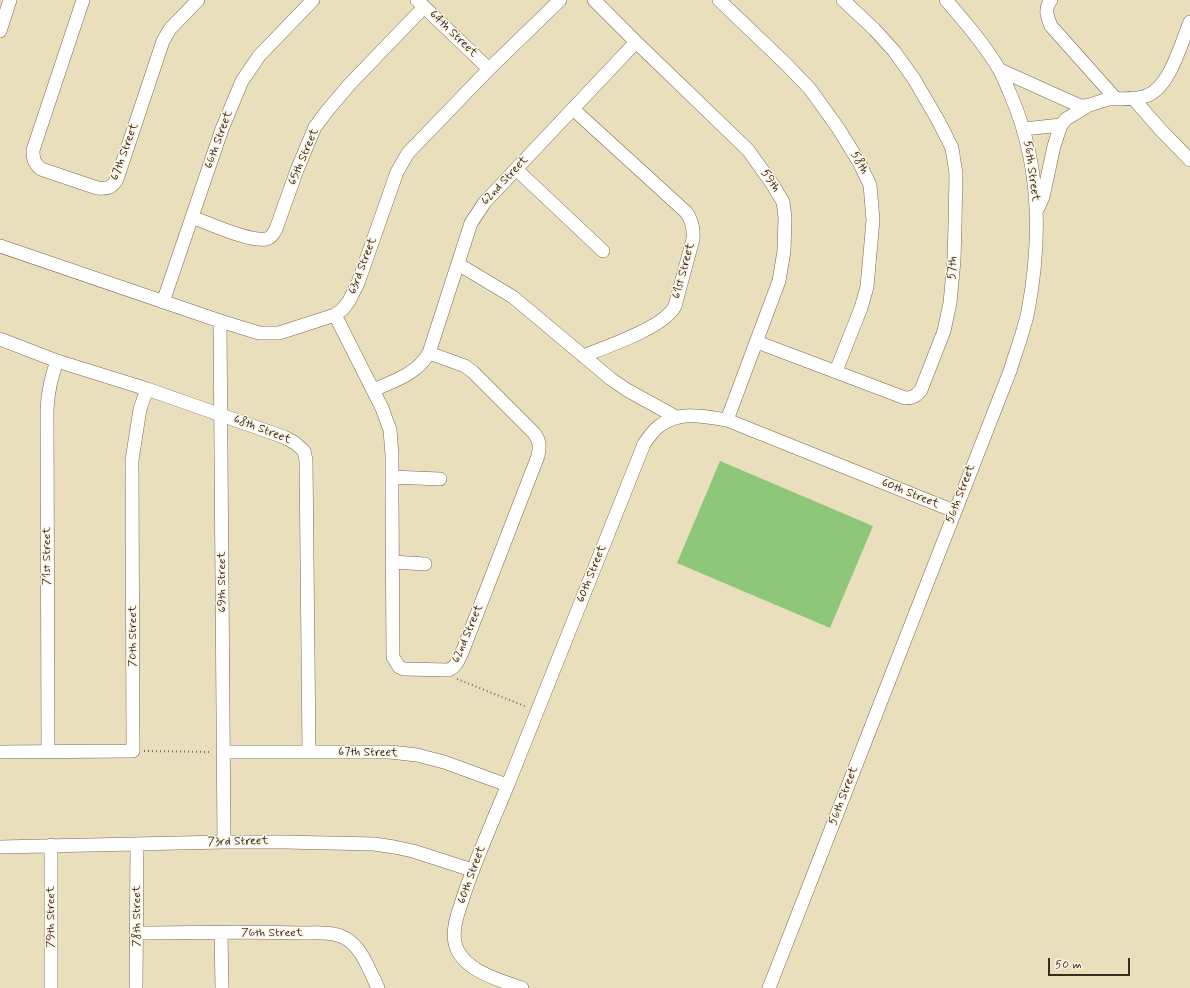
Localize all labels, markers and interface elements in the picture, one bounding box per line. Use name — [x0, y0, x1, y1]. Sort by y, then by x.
street label: 64th Street — [426, 8, 480, 60]
street label: 66th Street — [202, 109, 236, 171]
street label: 67th Street — [108, 121, 142, 183]
street label: 65th Street — [286, 126, 322, 188]
street label: 56th Street — [1020, 140, 1042, 202]
street label: 58th — [847, 149, 871, 177]
street label: 62nd Street — [479, 153, 531, 209]
street label: 59th — [757, 167, 783, 195]
street label: 63rd Street — [346, 236, 380, 296]
street label: 61st Street — [670, 242, 698, 300]
street label: 57th — [945, 256, 961, 280]
street label: 68th Street — [231, 412, 293, 448]
street label: 56th Street — [943, 463, 979, 525]
street label: 60th Street — [879, 476, 941, 512]
street label: 71st Street — [40, 527, 54, 585]
street label: 60th Street — [574, 543, 610, 605]
street label: 69th Street — [215, 551, 229, 613]
street label: 62nd Street — [449, 603, 487, 665]
street label: 70th Street — [126, 605, 140, 667]
street label: 67th Street — [338, 745, 398, 761]
street label: 56th Street — [826, 765, 862, 827]
street label: 73rd Street — [207, 834, 269, 850]
street label: 60th Street — [455, 844, 489, 906]
street label: 78th Street — [130, 885, 144, 947]
street label: 79th Street — [44, 886, 58, 948]
street label: 76th Street — [241, 926, 303, 940]
scale bar — [1050, 950, 1132, 976]
text: 50 m — [1055, 957, 1082, 973]

